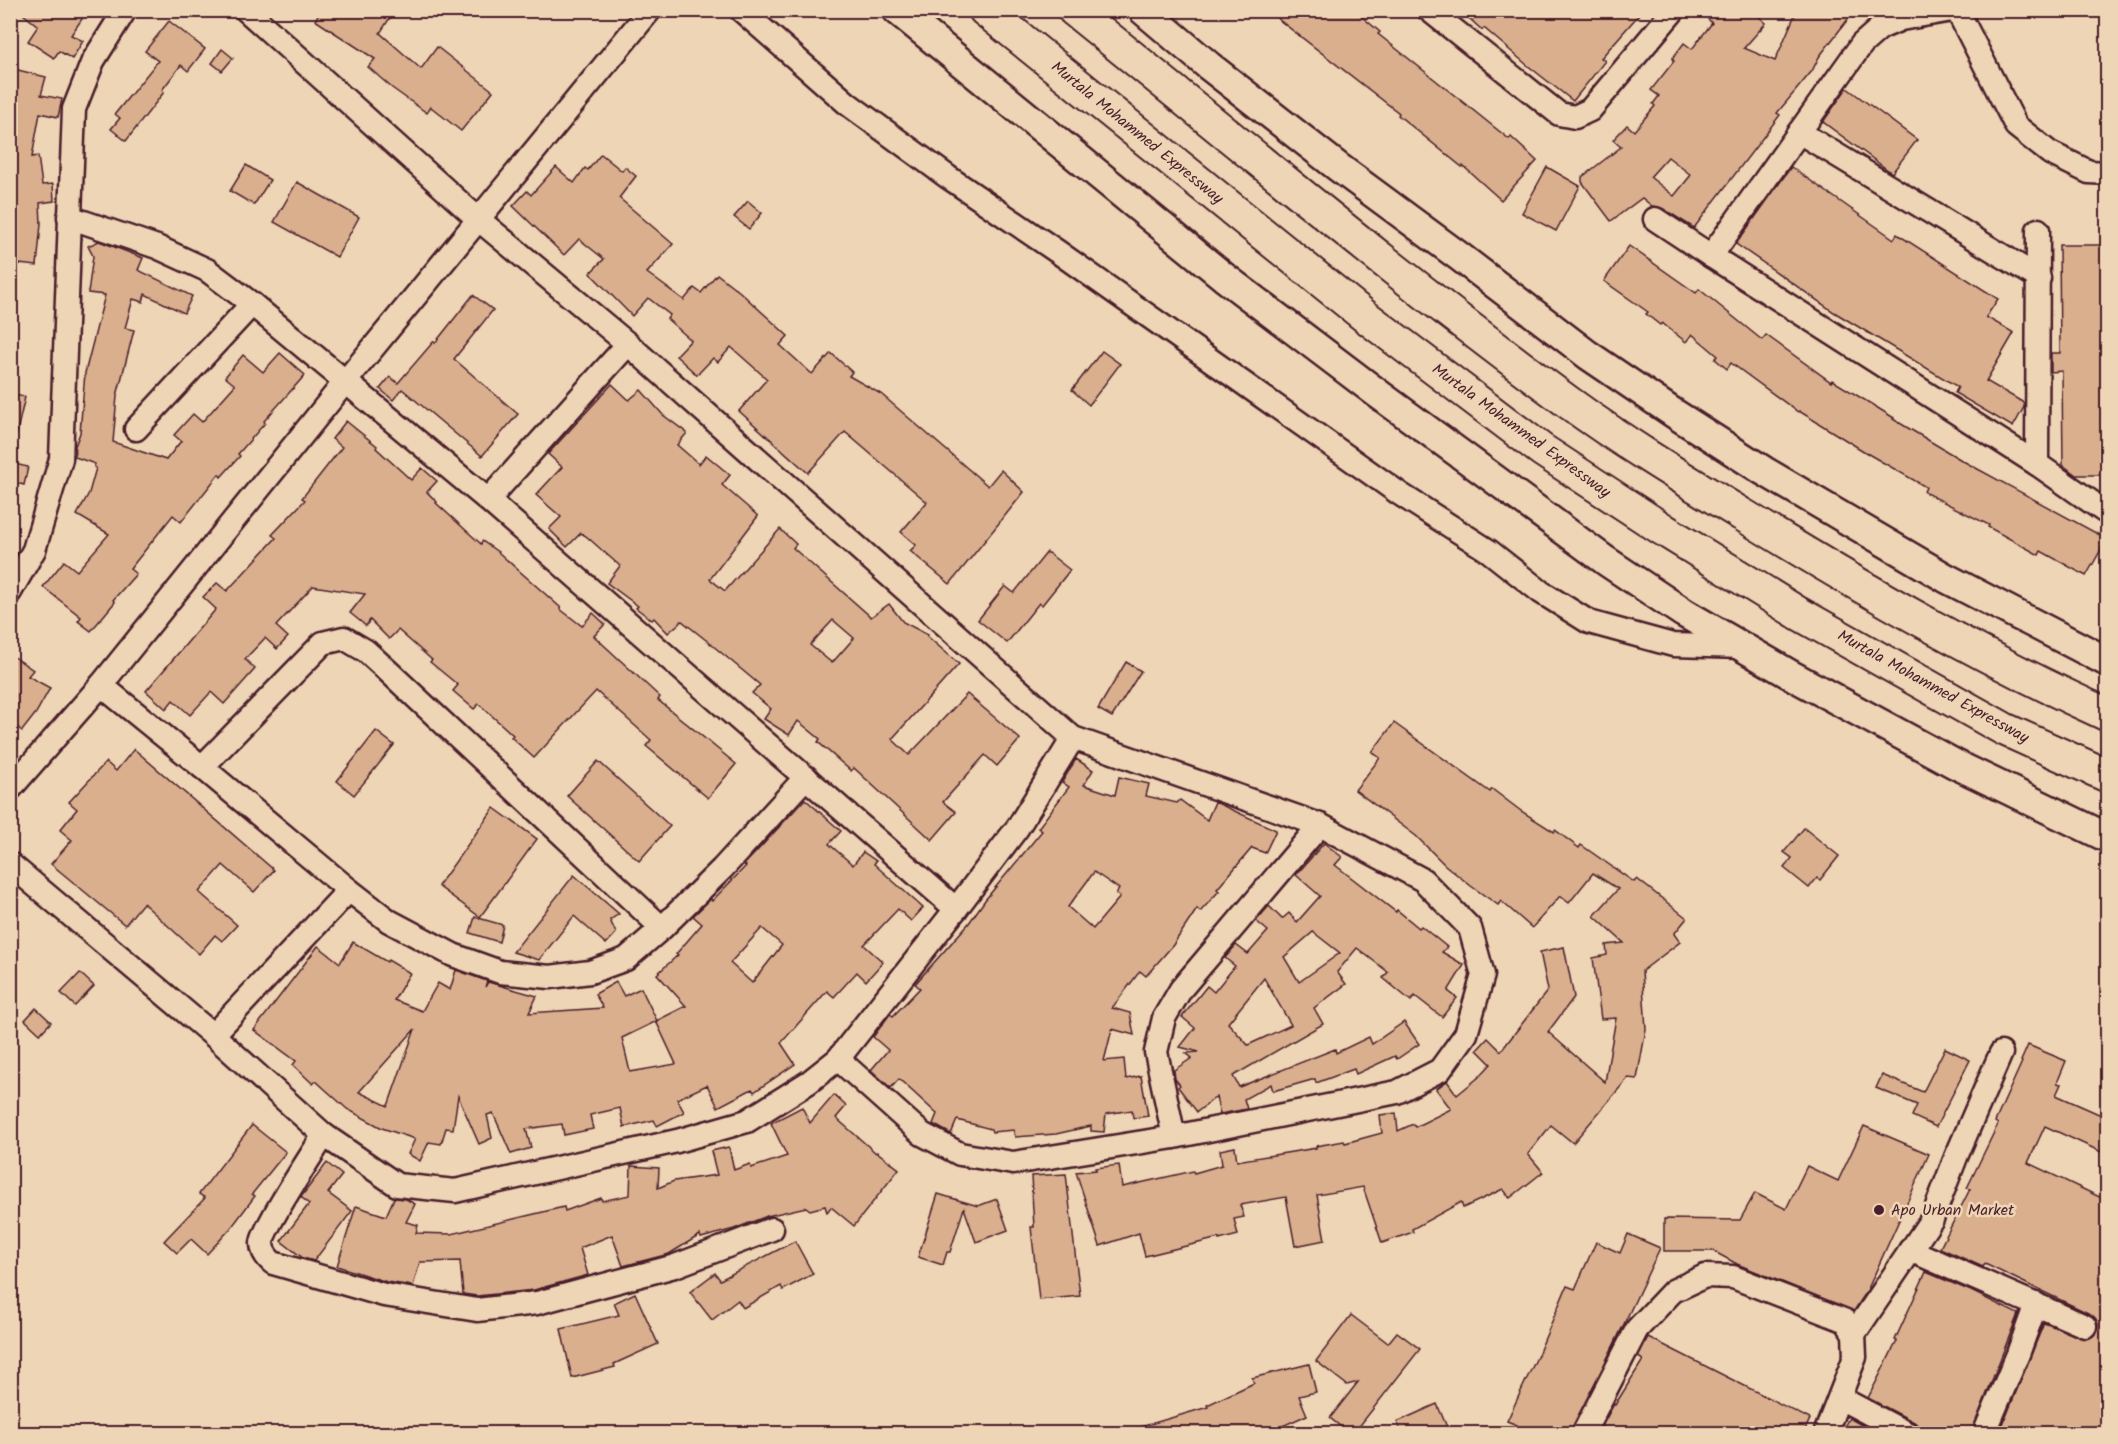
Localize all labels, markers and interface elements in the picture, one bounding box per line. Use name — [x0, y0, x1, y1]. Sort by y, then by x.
street label: Murtala Mohammed Expressway — [1045, 55, 1229, 211]
street label: Murtala Mohammed Expressway — [1426, 357, 1616, 505]
street label: Murtala Mohammed Expressway — [1833, 624, 2034, 751]
place label: Apo Urban Market — [1891, 1198, 2015, 1223]
marker: Apo Urban Market — [1872, 1203, 1886, 1217]

